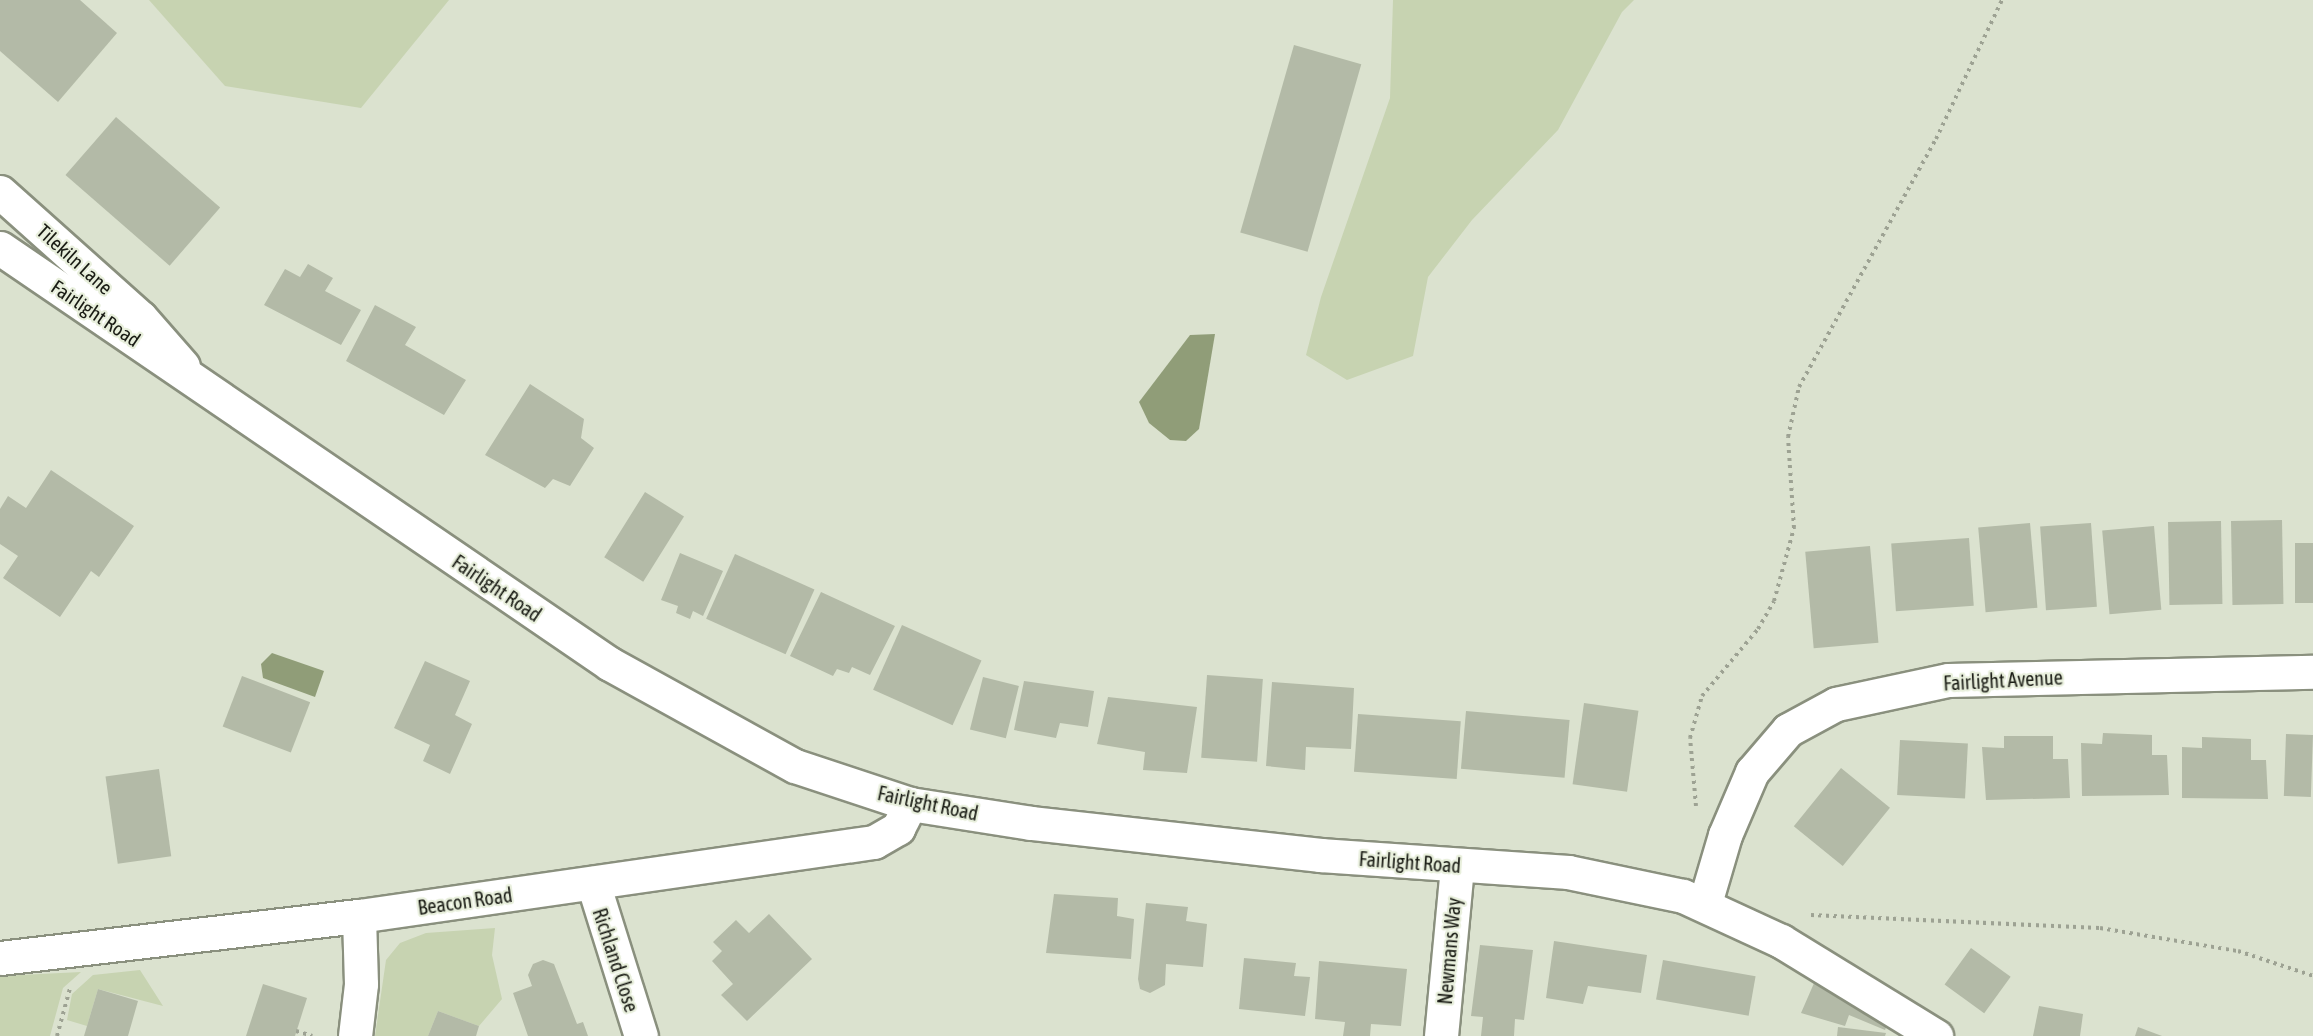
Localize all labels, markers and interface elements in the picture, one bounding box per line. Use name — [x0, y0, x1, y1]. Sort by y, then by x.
street label: Tilekiln Lane — [32, 219, 118, 299]
street label: Fairlight Road — [47, 274, 145, 352]
street label: Fairlight Road — [448, 549, 546, 627]
street label: Fairlight Avenue — [1943, 665, 2063, 695]
street label: Fairlight Road — [875, 781, 981, 825]
street label: Fairlight Road — [1358, 846, 1462, 878]
street label: Beacon Road — [416, 882, 514, 920]
street label: Newmans Way — [1432, 897, 1466, 1005]
street label: Richland Close — [588, 905, 644, 1015]

